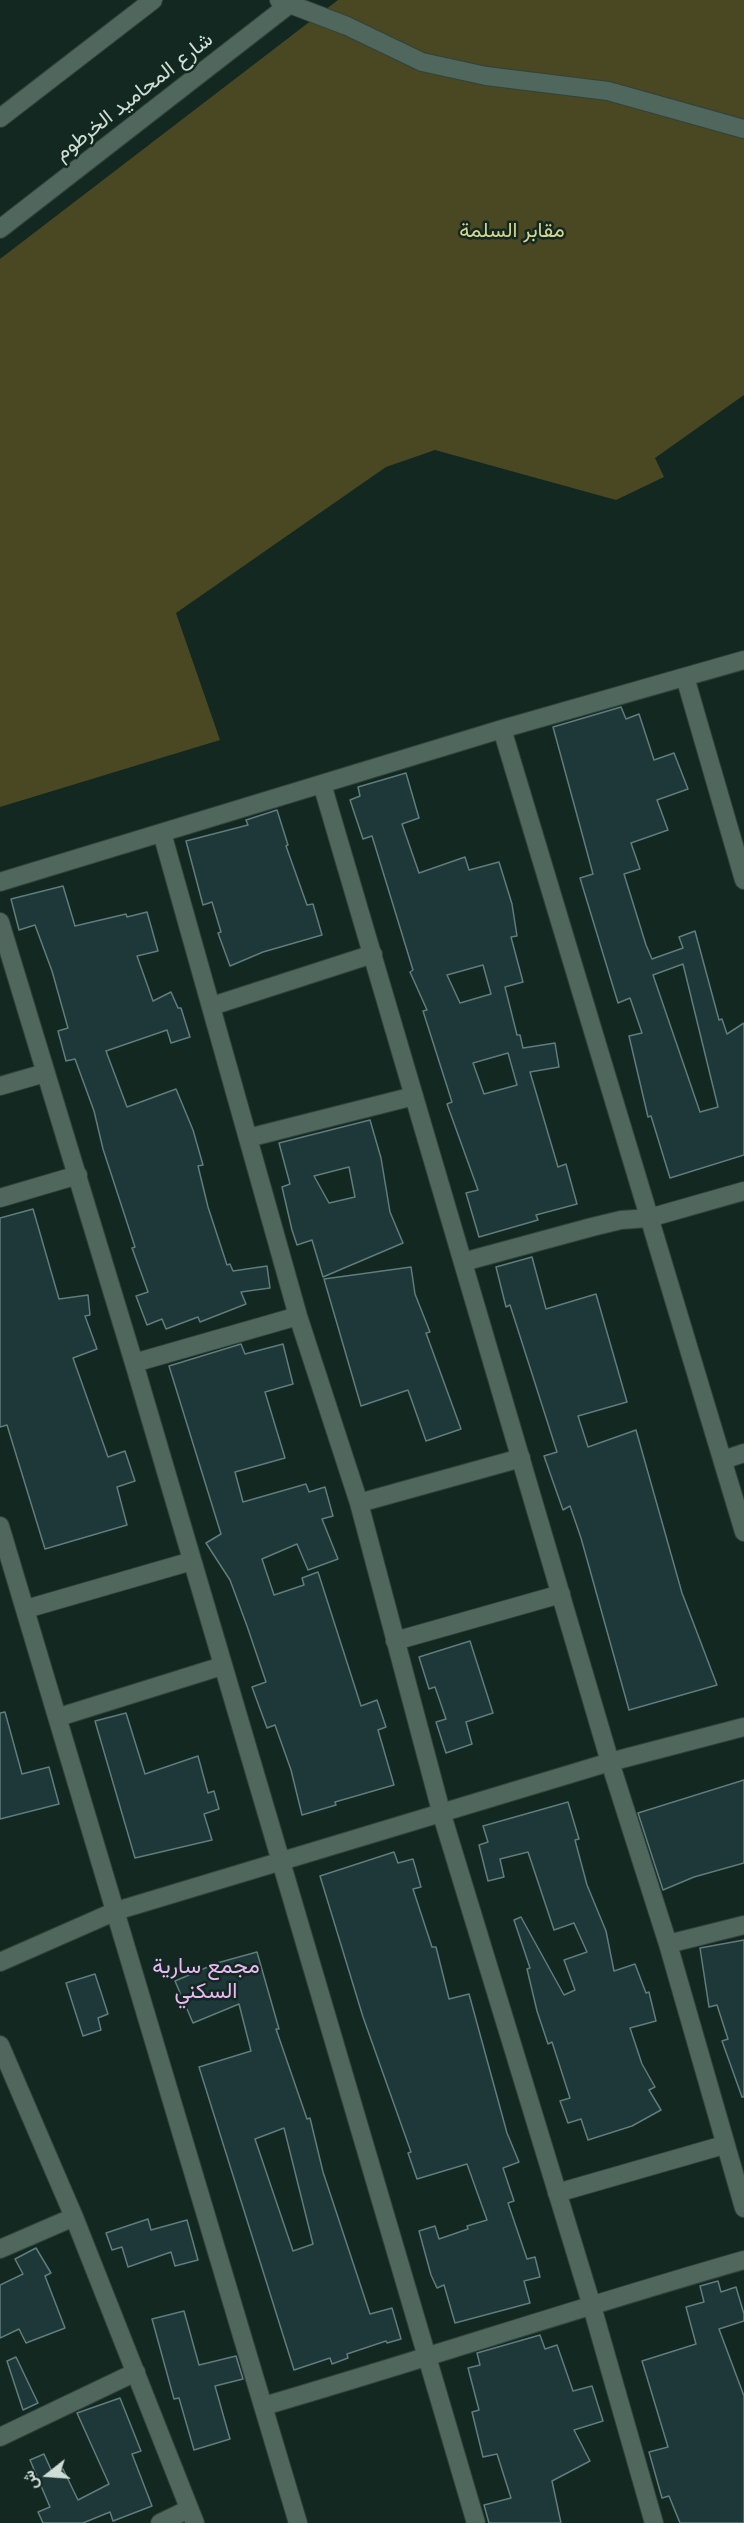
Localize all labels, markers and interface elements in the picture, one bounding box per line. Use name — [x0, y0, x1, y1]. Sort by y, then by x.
street label: شارع المحاميد الخرطوم — [50, 27, 218, 167]
park label: مقابر السلمة — [459, 218, 565, 244]
district label: مجمع سارية السكني — [152, 1954, 260, 2006]
north arrow — [18, 2445, 78, 2505]
text: ش — [19, 2469, 41, 2492]

